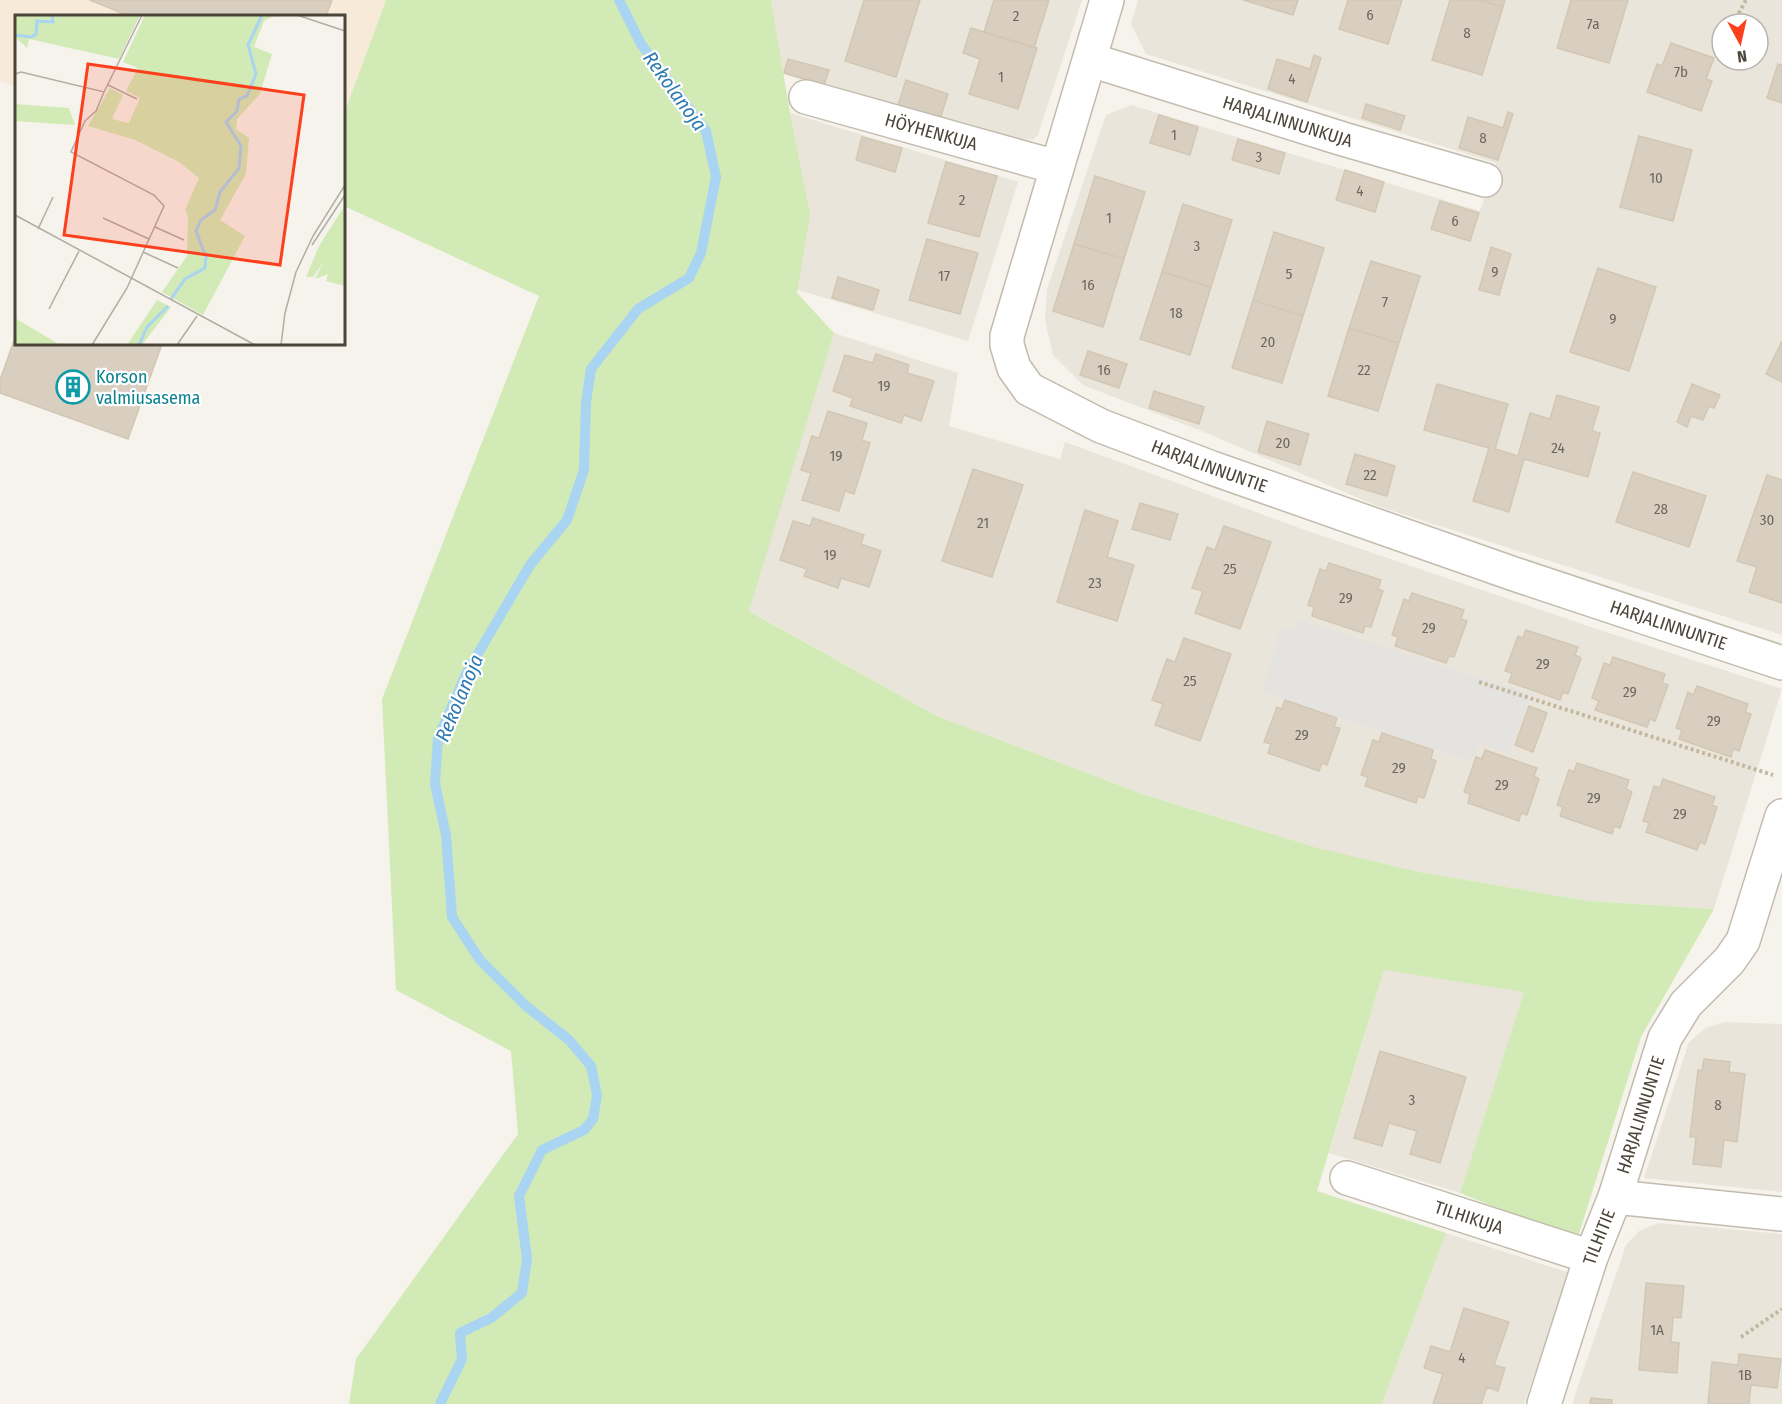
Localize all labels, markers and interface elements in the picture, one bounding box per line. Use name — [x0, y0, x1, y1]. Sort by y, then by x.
house number: 6 — [1366, 6, 1374, 24]
house number: 2 — [1013, 7, 1020, 25]
north arrow — [1710, 12, 1770, 72]
inset map — [15, 15, 345, 345]
house number: 7a — [1587, 15, 1599, 33]
house number: 8 — [1463, 24, 1471, 42]
text: N — [1736, 46, 1748, 66]
water label: Rekolanoja — [638, 47, 712, 135]
house number: 7b — [1674, 63, 1688, 81]
house number: 1 — [998, 68, 1004, 86]
house number: 4 — [1288, 70, 1296, 88]
street label: HARJALINNUNKUJA — [1220, 91, 1356, 152]
street label: HÖYHENKUJA — [882, 109, 981, 156]
house number: 1 — [1171, 126, 1177, 144]
house number: 8 — [1479, 129, 1487, 147]
house number: 3 — [1256, 148, 1263, 166]
house number: 10 — [1649, 169, 1663, 187]
house number: 4 — [1356, 182, 1364, 200]
house number: 2 — [959, 191, 966, 209]
house number: 1 — [1106, 209, 1112, 227]
house number: 6 — [1451, 212, 1459, 230]
house number: 3 — [1194, 237, 1201, 255]
house number: 9 — [1491, 263, 1499, 281]
house number: 5 — [1286, 265, 1293, 283]
house number: 17 — [938, 267, 950, 285]
house number: 16 — [1081, 276, 1095, 294]
house number: 7 — [1382, 293, 1388, 311]
house number: 18 — [1169, 304, 1183, 322]
house number: 9 — [1609, 310, 1617, 328]
house number: 20 — [1261, 333, 1275, 351]
house number: 16 — [1097, 361, 1111, 379]
house number: 22 — [1357, 361, 1371, 379]
place label: Korson valmiusasema — [96, 366, 201, 409]
building icon: Korson valmiusasema — [55, 369, 91, 405]
house number: 19 — [877, 377, 891, 395]
house number: 20 — [1276, 434, 1290, 452]
street label: HARJALINNUNTIE — [1148, 435, 1270, 498]
house number: 24 — [1551, 439, 1565, 457]
house number: 19 — [829, 447, 843, 465]
house number: 22 — [1363, 466, 1377, 484]
house number: 28 — [1654, 500, 1668, 518]
house number: 30 — [1760, 511, 1774, 529]
house number: 21 — [977, 514, 989, 532]
house number: 19 — [823, 546, 837, 564]
house number: 25 — [1223, 560, 1237, 578]
house number: 23 — [1088, 574, 1102, 592]
house number: 29 — [1339, 589, 1353, 607]
street label: HARJALINNUNTIE — [1607, 596, 1730, 655]
house number: 29 — [1422, 619, 1436, 637]
water label: Rekolanoja — [430, 651, 488, 745]
house number: 29 — [1536, 655, 1550, 673]
house number: 25 — [1183, 672, 1197, 690]
house number: 29 — [1623, 683, 1637, 701]
house number: 29 — [1707, 712, 1721, 730]
house number: 29 — [1295, 726, 1309, 744]
house number: 29 — [1392, 759, 1406, 777]
house number: 29 — [1495, 776, 1509, 794]
house number: 29 — [1587, 789, 1601, 807]
house number: 29 — [1673, 805, 1687, 823]
street label: HARJALINNUNTIE — [1612, 1053, 1670, 1176]
house number: 3 — [1409, 1091, 1416, 1109]
house number: 8 — [1714, 1096, 1722, 1114]
street label: TILHIKUJA — [1432, 1196, 1506, 1239]
street label: TILHITIE — [1578, 1206, 1620, 1267]
house number: 1A — [1650, 1321, 1664, 1339]
house number: 4 — [1458, 1349, 1466, 1367]
house number: 1B — [1738, 1366, 1752, 1384]

